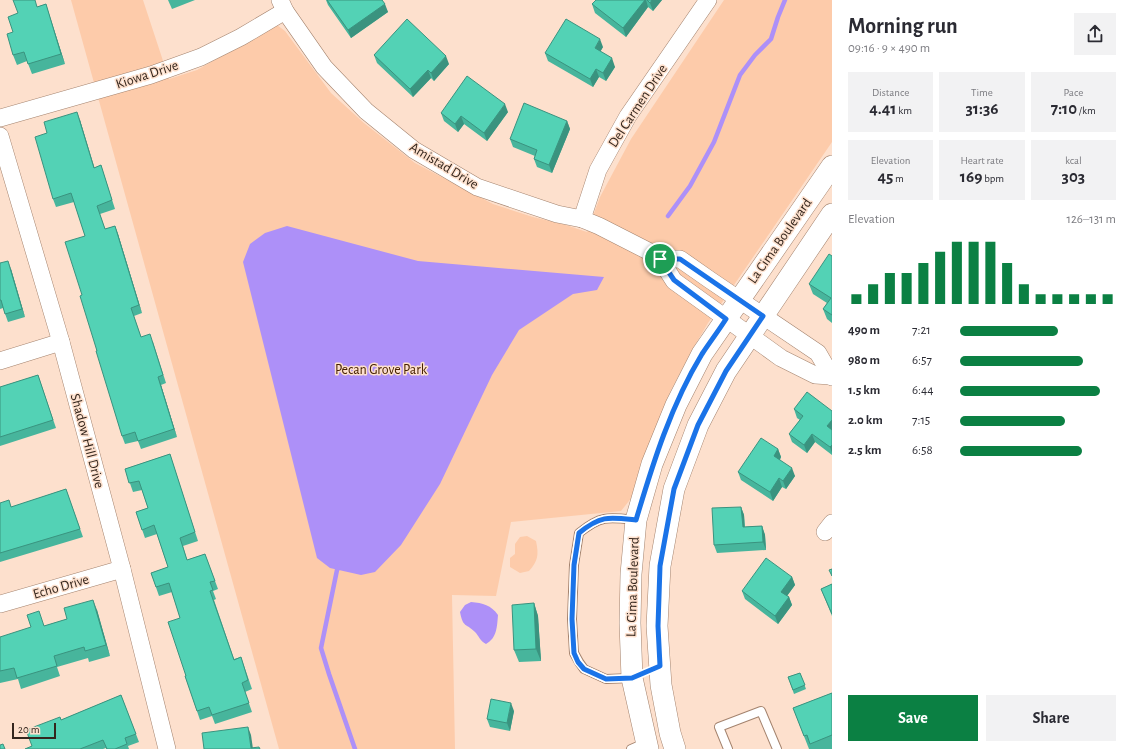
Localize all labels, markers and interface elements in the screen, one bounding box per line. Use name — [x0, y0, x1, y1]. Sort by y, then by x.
button: share — [1074, 13, 1116, 55]
text: Morning run — [848, 15, 958, 37]
text: 09:16 · 9 × 490 m — [848, 42, 930, 55]
street label: Kiowa Drive — [114, 58, 180, 92]
street label: Del Carmen Drive — [606, 62, 670, 150]
text: Distance — [872, 87, 909, 98]
text: Time — [971, 87, 993, 98]
text: Pace — [1063, 87, 1083, 98]
text: 4.41 — [869, 100, 896, 117]
text: 31:36 — [966, 100, 998, 117]
text: 7:10 — [1051, 100, 1077, 117]
text: km — [896, 105, 912, 116]
text: /km — [1077, 105, 1096, 116]
street label: Amistad Drive — [407, 140, 481, 192]
text: Elevation — [871, 155, 911, 166]
text: Heart rate — [960, 155, 1004, 166]
text: kcal — [1065, 155, 1082, 166]
text: 45 — [877, 168, 893, 185]
text: 169 — [960, 168, 982, 185]
text: 303 — [1062, 168, 1085, 185]
text: m — [893, 173, 904, 184]
text: bpm — [982, 173, 1004, 184]
street label: La Cima Boulevard — [745, 196, 815, 286]
text: Elevation — [848, 213, 895, 226]
text: 126–131 m — [1066, 213, 1116, 226]
pin — [643, 242, 677, 276]
icon: arrive — [649, 248, 671, 270]
text: 490 m — [848, 324, 880, 337]
text: 7:21 — [912, 324, 931, 337]
text: 980 m — [848, 354, 880, 367]
text: 6:57 — [912, 354, 932, 367]
park label: Pecan Grove Park — [335, 363, 428, 377]
text: 1.5 km — [848, 384, 880, 397]
text: 6:44 — [912, 384, 934, 397]
street label: Shadow Hill Drive — [68, 392, 106, 490]
text: 2.0 km — [848, 414, 883, 427]
text: 7:15 — [912, 414, 930, 427]
text: 2.5 km — [848, 444, 882, 457]
text: 6:58 — [912, 444, 933, 457]
street label: La Cima Boulevard — [624, 537, 642, 637]
street label: Echo Drive — [32, 572, 90, 602]
button: Save — [848, 695, 978, 741]
button: Share — [986, 695, 1116, 741]
scale bar — [12, 721, 56, 740]
text: 20 m — [18, 724, 39, 735]

